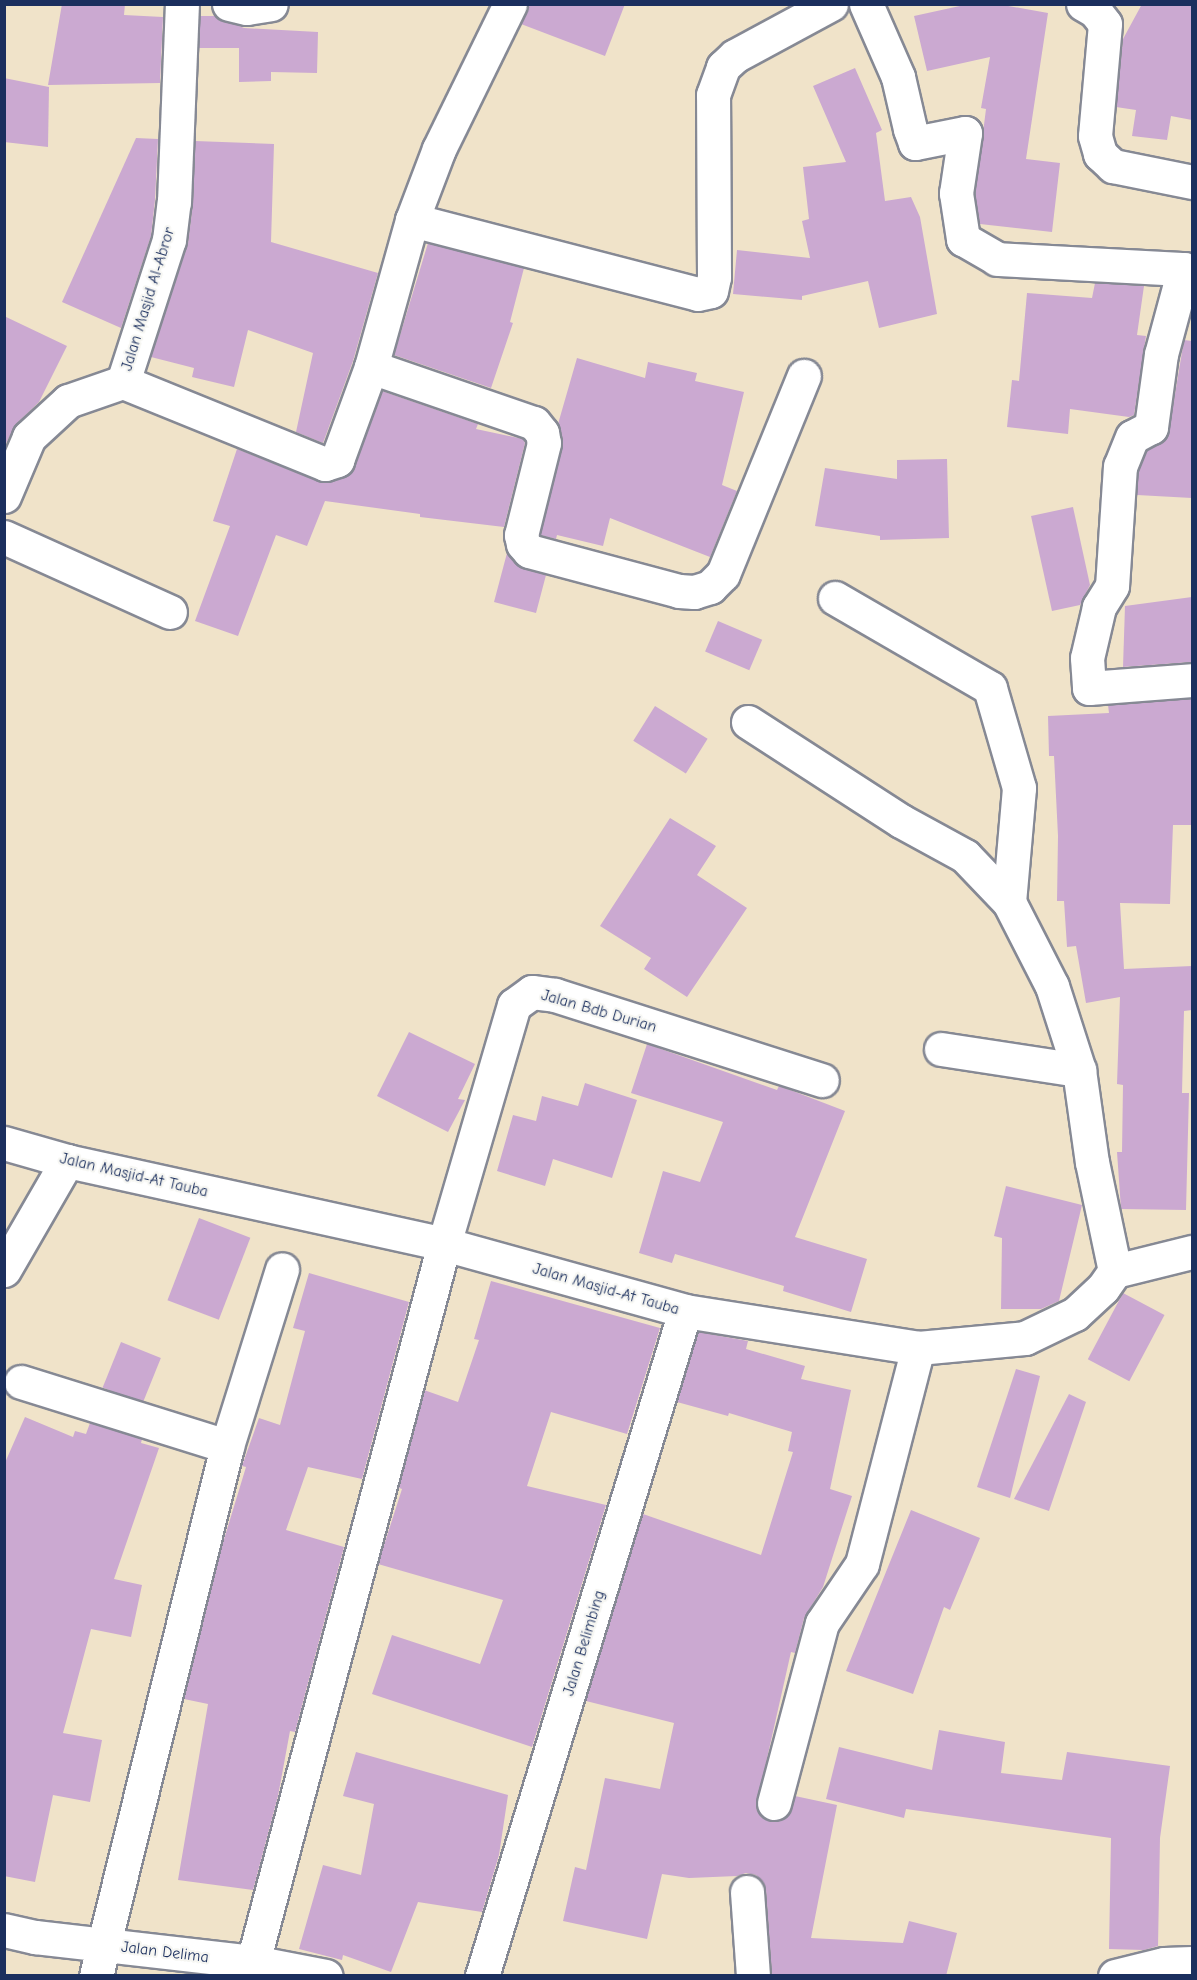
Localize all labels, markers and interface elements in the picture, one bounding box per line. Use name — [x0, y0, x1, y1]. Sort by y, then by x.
street label: Jalan Masjid Al-Abror — [117, 225, 179, 373]
street label: Jalan Bdb Durian — [539, 985, 659, 1037]
street label: Jalan Masjid-At Tauba — [58, 1149, 210, 1201]
street label: Jalan Masjid-At Tauba — [531, 1259, 681, 1319]
street label: Jalan Belimbing — [559, 1588, 609, 1698]
street label: Jalan Delima — [120, 1937, 210, 1967]

